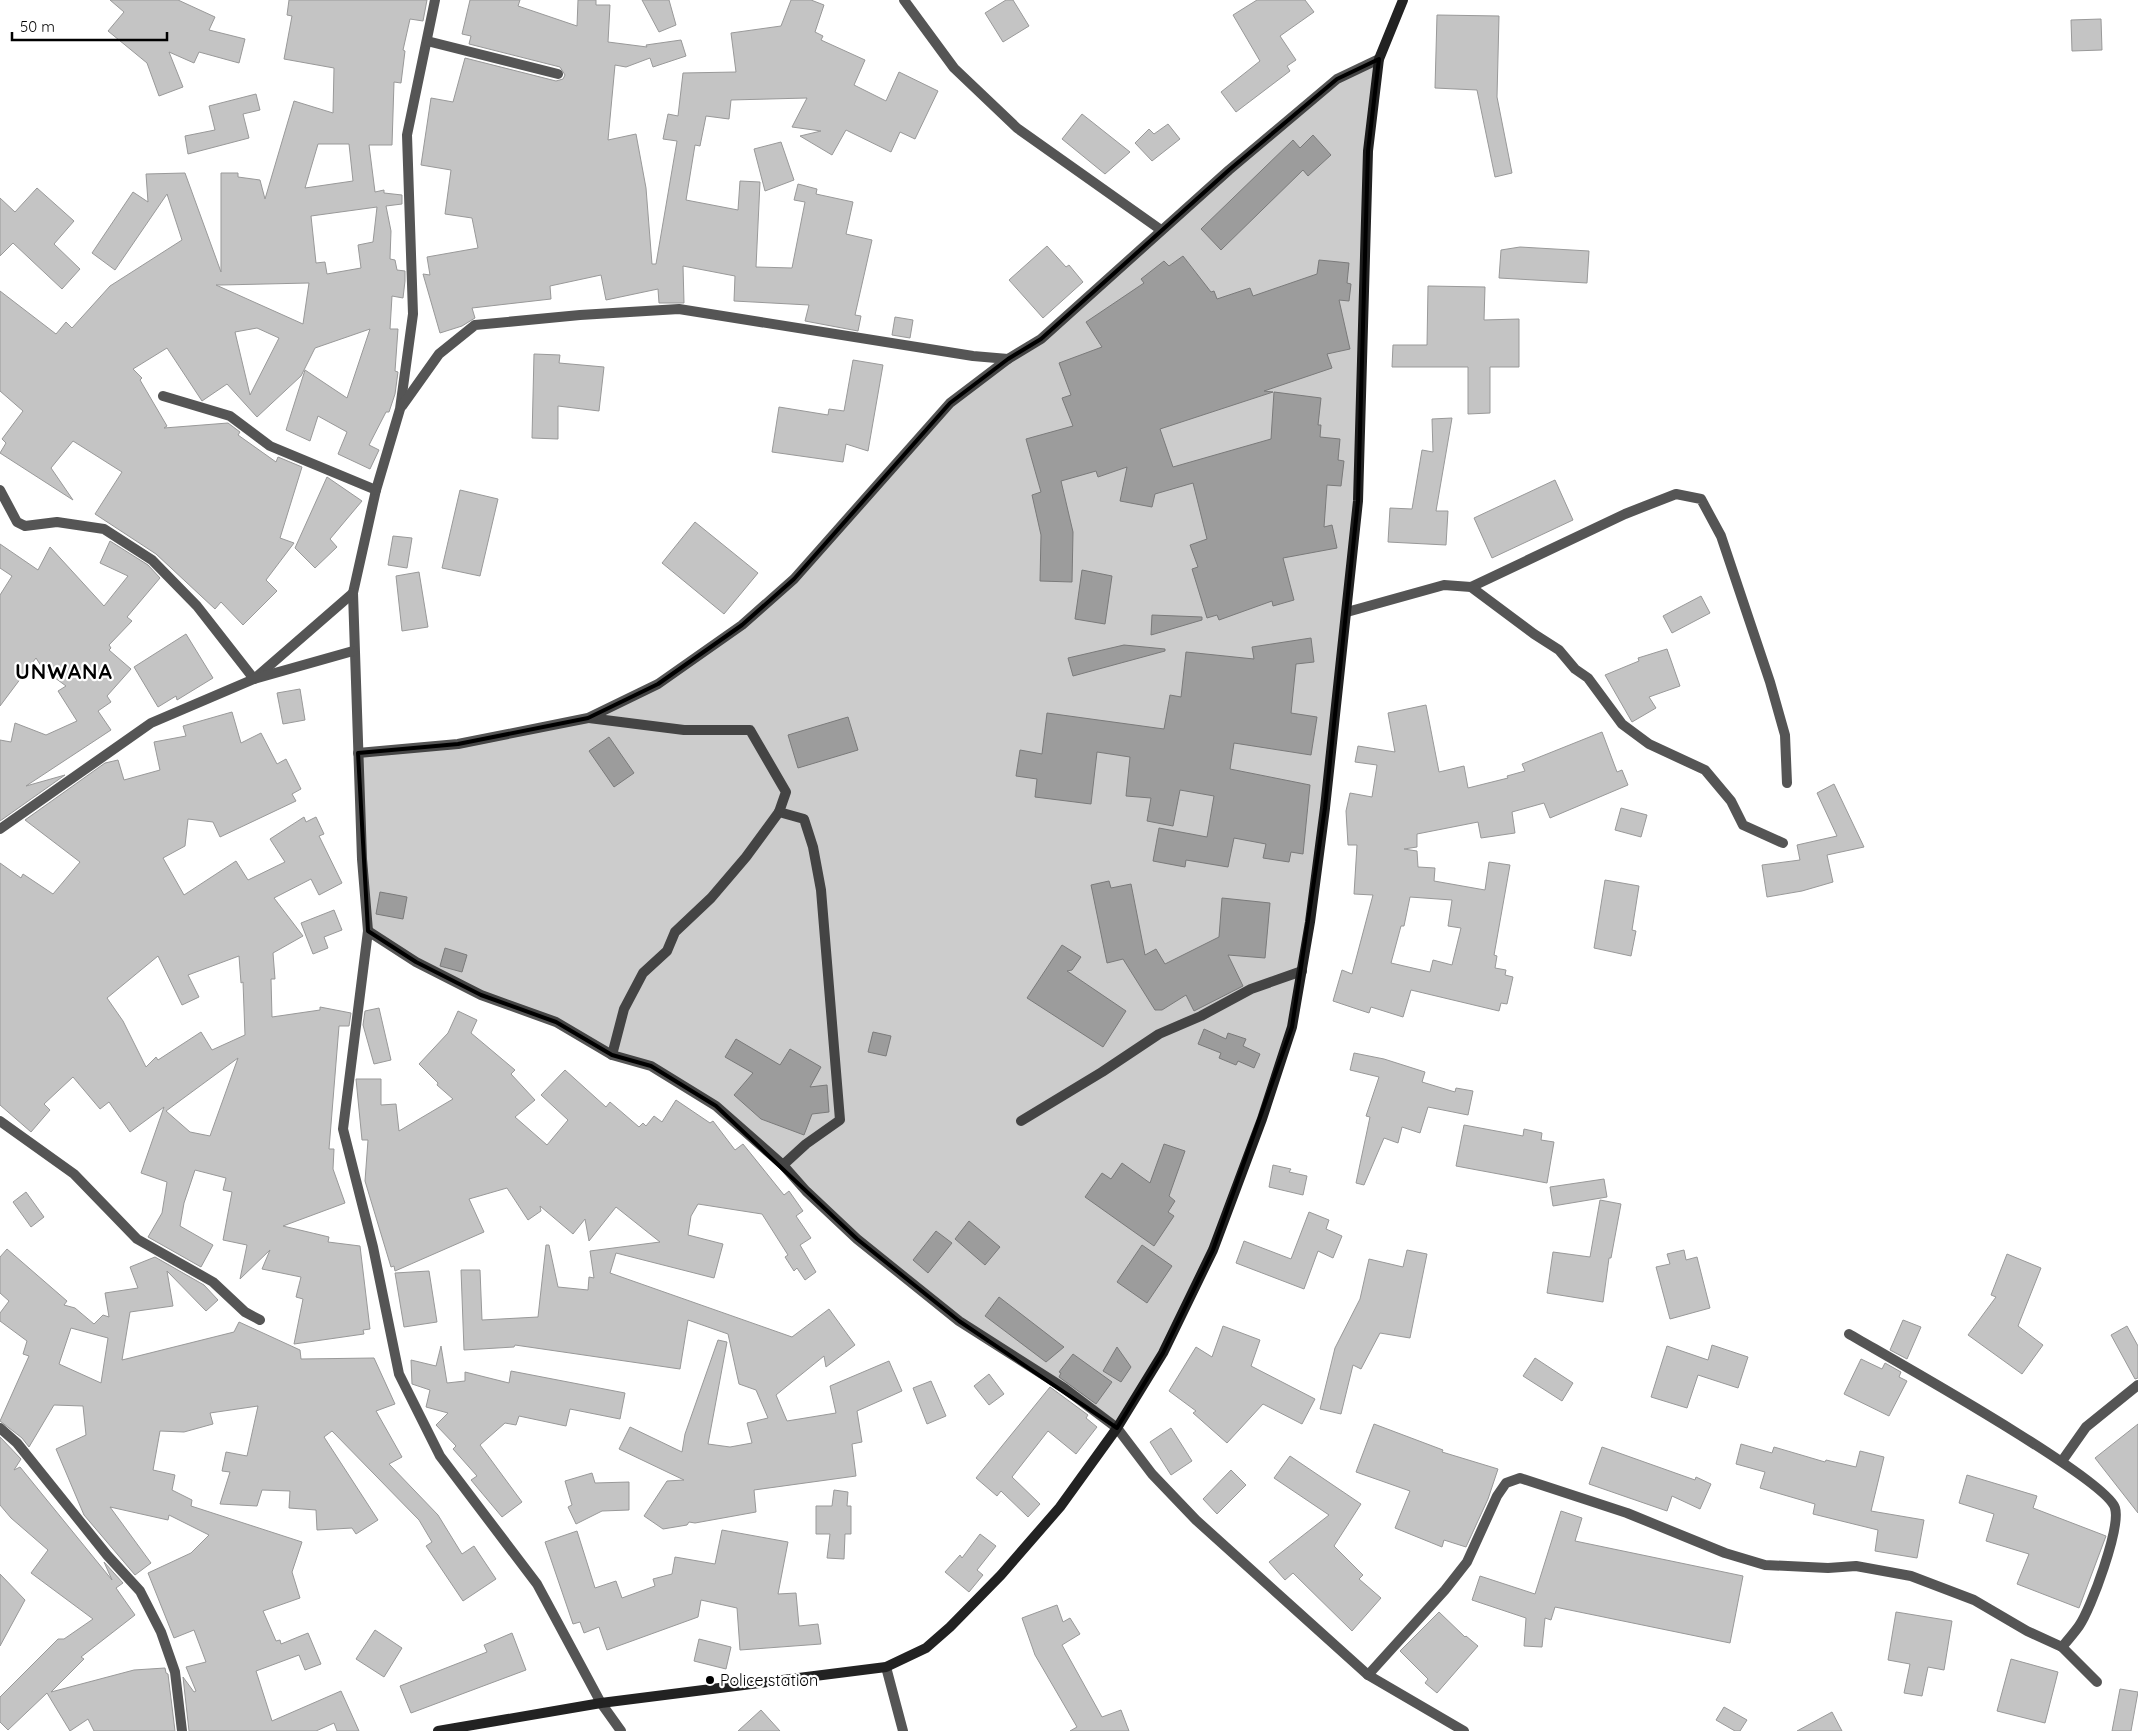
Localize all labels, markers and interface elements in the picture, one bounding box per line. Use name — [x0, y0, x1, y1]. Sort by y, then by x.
scale bar — [12, 10, 168, 42]
text: 50 m — [20, 17, 55, 36]
district label: UNWANA — [15, 658, 113, 684]
place label: Police station — [720, 1670, 818, 1690]
marker: Police station — [704, 1674, 716, 1686]

